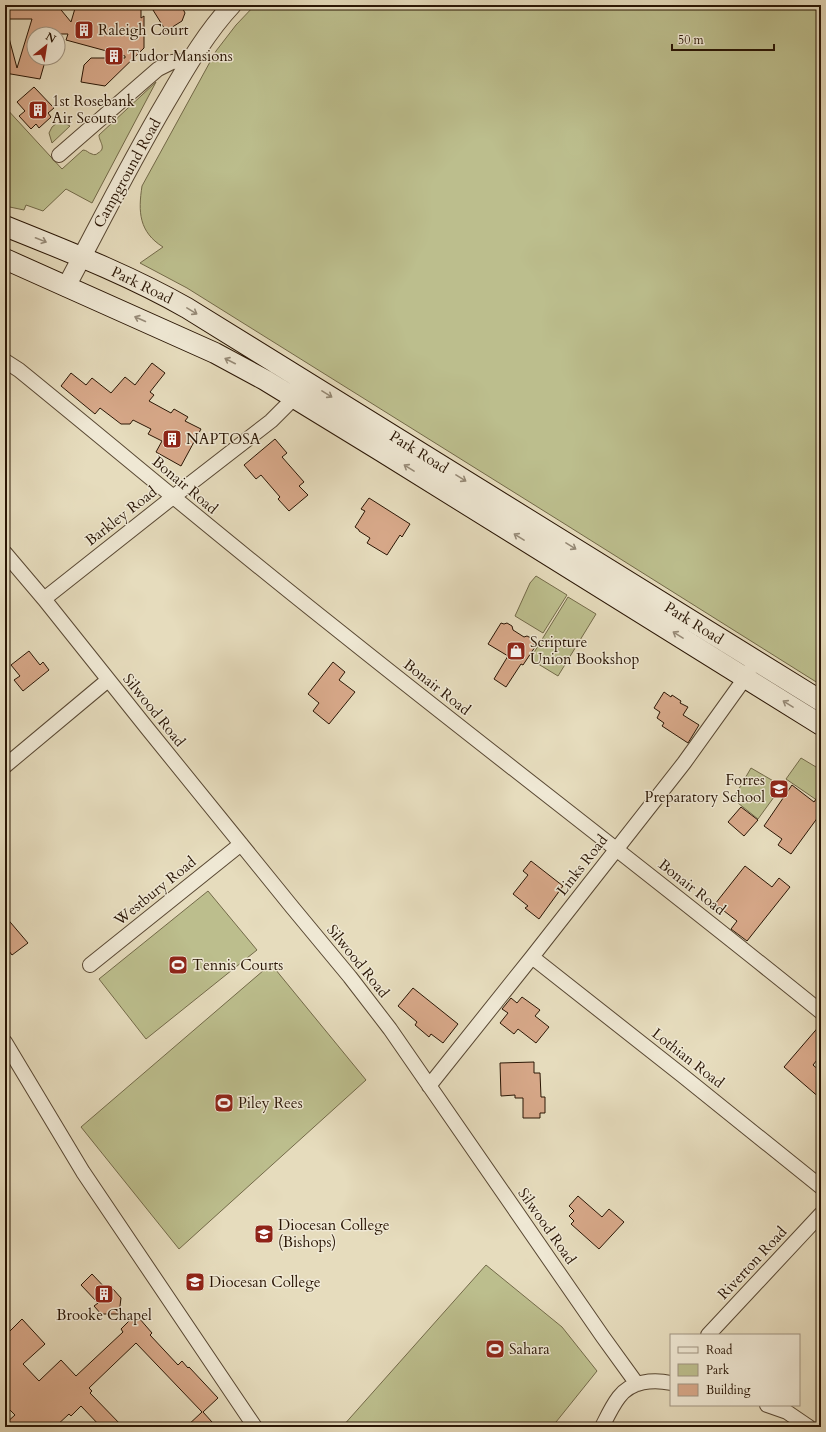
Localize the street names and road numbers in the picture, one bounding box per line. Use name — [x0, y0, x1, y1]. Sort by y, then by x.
street label: Campground Road — [89, 115, 165, 231]
street label: Park Road — [108, 262, 176, 308]
street label: Park Road — [386, 426, 452, 478]
street label: Bonair Road — [148, 452, 222, 518]
street label: Barkley Road — [81, 482, 161, 550]
street label: Park Road — [661, 597, 727, 649]
street label: Bonair Road — [399, 654, 475, 720]
street label: Silwood Road — [118, 669, 190, 751]
street label: Links Road — [552, 831, 612, 899]
street label: Westbury Road — [109, 852, 200, 931]
street label: Bonair Road — [654, 854, 730, 920]
street label: Silwood Road — [322, 920, 394, 1002]
street label: Lothian Road — [648, 1024, 728, 1092]
street label: Silwood Road — [513, 1184, 581, 1268]
street label: Riverton Road — [713, 1222, 791, 1304]

